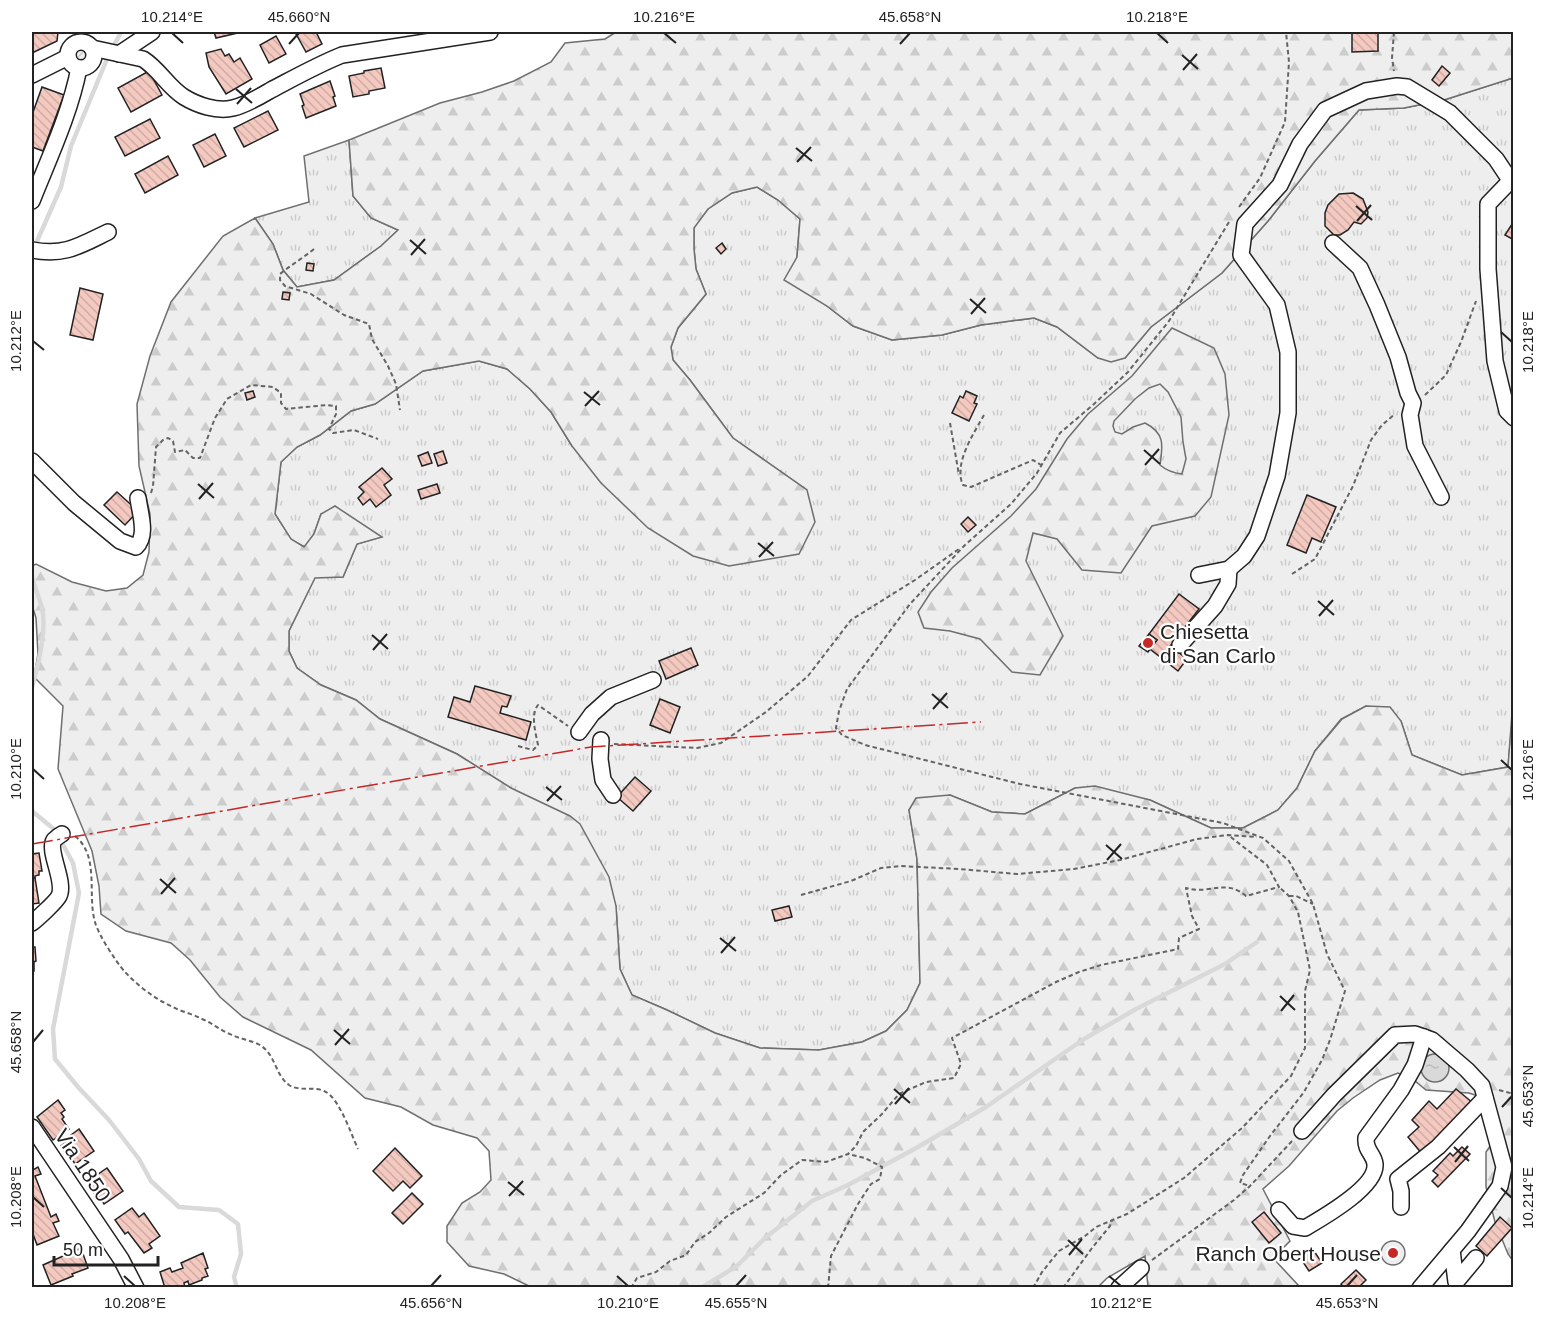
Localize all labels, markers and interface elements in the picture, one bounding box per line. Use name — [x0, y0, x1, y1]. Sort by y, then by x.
text: 10.214°E — [141, 8, 203, 25]
text: 45.660°N — [268, 8, 330, 25]
text: 10.216°E — [633, 8, 695, 25]
text: 45.658°N — [879, 8, 941, 25]
text: 10.218°E — [1126, 8, 1188, 25]
text: 10.212°E — [7, 310, 24, 372]
text: 10.218°E — [1519, 311, 1536, 373]
place label: Chiesetta di San Carlo — [1160, 620, 1276, 667]
marker: Chiesetta di San Carlo — [1141, 636, 1155, 650]
text: 10.210°E — [7, 738, 24, 800]
text: 10.216°E — [1519, 739, 1536, 801]
text: 45.658°N — [7, 1011, 24, 1073]
text: 45.653°N — [1519, 1065, 1536, 1127]
street label: Via 1850 — [50, 1124, 116, 1206]
text: 10.208°E — [7, 1166, 24, 1228]
text: 10.214°E — [1519, 1167, 1536, 1229]
scale bar — [54, 1229, 158, 1267]
text: 50 m — [63, 1240, 103, 1260]
place label: Ranch Obert House — [1195, 1242, 1381, 1265]
marker: Ranch Obert House — [1386, 1246, 1400, 1260]
text: 10.208°E — [104, 1294, 166, 1311]
text: 45.656°N — [400, 1294, 462, 1311]
text: 10.210°E — [597, 1294, 659, 1311]
text: 45.655°N — [705, 1294, 767, 1311]
text: 10.212°E — [1090, 1294, 1152, 1311]
text: 45.653°N — [1316, 1294, 1378, 1311]

